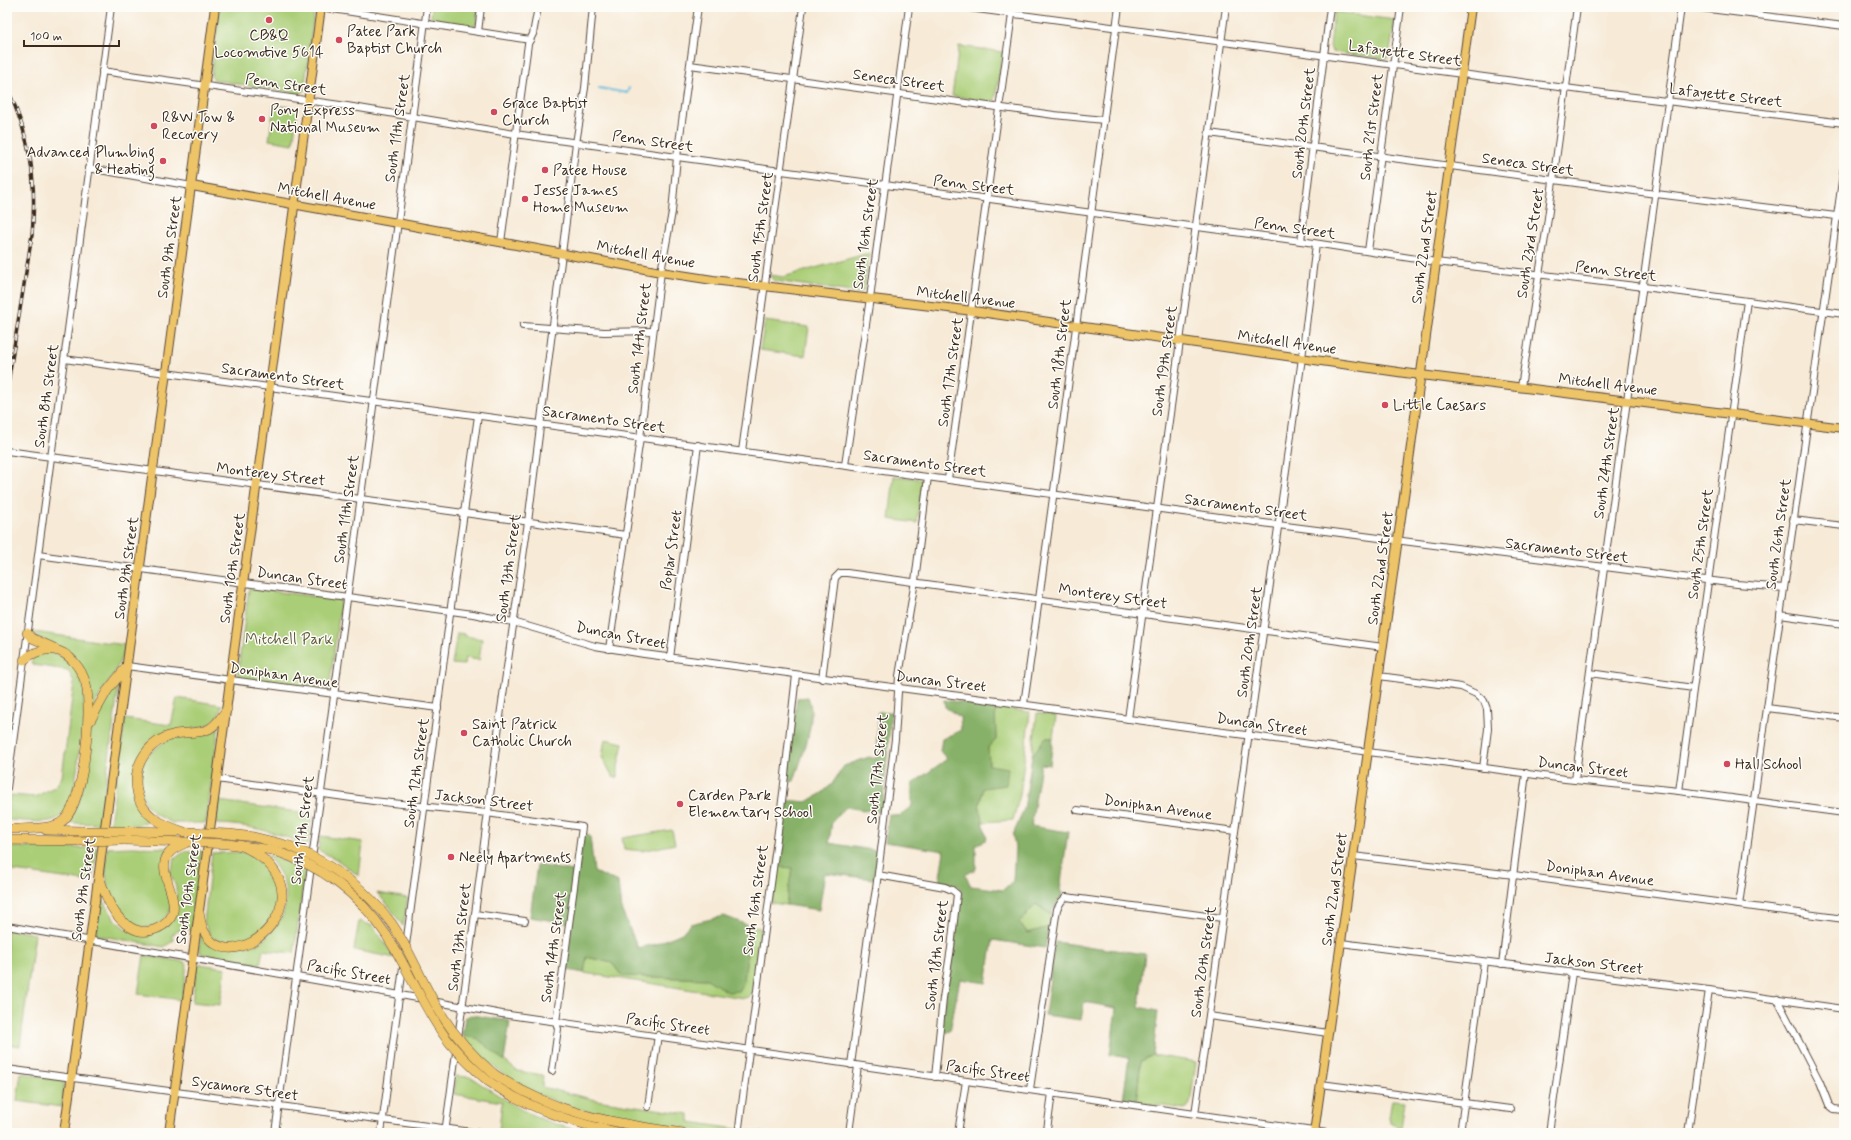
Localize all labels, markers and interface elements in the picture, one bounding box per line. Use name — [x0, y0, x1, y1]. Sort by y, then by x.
marker: CB&Q Locomotive 5614 — [264, 15, 274, 25]
scale bar — [24, 22, 119, 48]
place label: Patee Park Baptist Church — [347, 22, 443, 59]
place label: CB&Q Locomotive 5614 — [214, 26, 324, 63]
text: 100 m — [30, 29, 62, 45]
marker: Patee Park Baptist Church — [334, 35, 344, 45]
street label: Lafayette Street — [1347, 36, 1463, 72]
street label: Seneca Street — [852, 65, 946, 97]
street label: South 20th Street — [1287, 66, 1321, 180]
street label: Penn Street — [244, 69, 328, 101]
street label: South 11th Street — [380, 72, 416, 184]
street label: South 21st Street — [1355, 72, 1389, 182]
street label: Lafayette Street — [1668, 79, 1784, 113]
place label: Grace Baptist Church — [502, 94, 588, 131]
place label: Pony Express National Museum — [270, 101, 380, 138]
marker: Grace Baptist Church — [489, 107, 499, 117]
place label: R&W Tow & Recovery — [162, 108, 235, 145]
marker: Pony Express National Museum — [257, 114, 267, 124]
marker: R&W Tow & Recovery — [149, 121, 159, 131]
street label: Penn Street — [611, 126, 695, 158]
place label: Advanced Plumbing & Heating — [27, 143, 155, 181]
street label: Seneca Street — [1481, 149, 1575, 181]
marker: Advanced Plumbing & Heating — [158, 156, 168, 166]
place label: Patee House — [553, 161, 628, 181]
marker: Patee House — [540, 165, 550, 175]
street label: South 15th Street — [743, 171, 779, 283]
street label: Penn Street — [932, 171, 1016, 201]
street label: South 16th Street — [848, 177, 884, 291]
street label: Mitchell Avenue — [276, 178, 378, 216]
place label: Jesse James Home Museum — [533, 181, 629, 218]
street label: South 23rd Street — [1512, 186, 1550, 300]
street label: South 22nd Street — [1407, 189, 1443, 305]
street label: South 9th Street — [153, 194, 187, 300]
marker: Jesse James Home Museum — [520, 194, 530, 204]
street label: Penn Street — [1253, 213, 1337, 245]
street label: Mitchell Avenue — [595, 236, 697, 274]
street label: Penn Street — [1574, 257, 1658, 287]
street label: South 14th Street — [623, 281, 657, 395]
street label: Mitchell Avenue — [915, 282, 1017, 314]
street label: South 18th Street — [1043, 298, 1077, 411]
street label: South 19th Street — [1147, 304, 1183, 418]
street label: South 17th Street — [933, 316, 969, 428]
street label: Mitchell Avenue — [1236, 326, 1338, 360]
street label: South 8th Street — [30, 343, 64, 449]
street label: Sacramento Street — [220, 358, 346, 396]
street label: Mitchell Avenue — [1557, 369, 1659, 401]
place label: Little Caesars — [1393, 396, 1486, 416]
marker: Little Caesars — [1380, 400, 1390, 410]
street label: Sacramento Street — [541, 401, 667, 439]
street label: South 24th Street — [1589, 406, 1625, 520]
street label: Sacramento Street — [862, 445, 988, 483]
street label: South 11th Street — [329, 453, 365, 565]
street label: Monterey Street — [215, 458, 326, 492]
street label: South 26th Street — [1761, 477, 1797, 591]
street label: South 25th Street — [1683, 487, 1719, 601]
street label: Sacramento Street — [1183, 489, 1309, 527]
street label: Poplar Street — [656, 508, 688, 592]
street label: South 22nd Street — [1363, 510, 1399, 626]
street label: South 10th Street — [215, 511, 251, 625]
street label: South 13th Street — [491, 512, 527, 624]
street label: South 9th Street — [110, 515, 144, 621]
street label: Sacramento Street — [1504, 534, 1630, 569]
street label: Duncan Street — [255, 563, 349, 595]
street label: Monterey Street — [1057, 579, 1169, 615]
street label: South 20th Street — [1232, 585, 1268, 699]
street label: Duncan Street — [574, 617, 668, 655]
park label: Mitchell Park — [245, 630, 334, 650]
street label: Doniphan Avenue — [228, 658, 339, 694]
street label: Duncan Street — [894, 667, 988, 698]
street label: Duncan Street — [1215, 709, 1309, 741]
street label: South 17th Street — [862, 713, 894, 825]
place label: Saint Patrick Catholic Church — [472, 715, 572, 752]
street label: South 12th Street — [399, 717, 435, 829]
marker: Saint Patrick Catholic Church — [459, 728, 469, 738]
street label: Duncan Street — [1536, 753, 1630, 784]
place label: Hall School — [1735, 755, 1802, 775]
marker: Hall School — [1722, 759, 1732, 769]
street label: South 11th Street — [286, 774, 320, 886]
street label: Jackson Street — [433, 785, 535, 817]
place label: Carden Park Elementary School — [688, 786, 813, 823]
street label: Doniphan Avenue — [1102, 790, 1213, 826]
marker: Carden Park Elementary School — [675, 799, 685, 809]
street label: South 22nd Street — [1317, 831, 1353, 947]
street label: South 10th Street — [171, 832, 207, 946]
street label: South 9th Street — [67, 836, 101, 942]
street label: South 16th Street — [738, 843, 774, 957]
place label: Neely Apartments — [459, 848, 571, 869]
marker: Neely Apartments — [446, 852, 456, 862]
street label: Doniphan Avenue — [1544, 856, 1655, 892]
street label: South 13th Street — [443, 881, 477, 993]
street label: South 14th Street — [536, 890, 572, 1004]
street label: South 18th Street — [920, 899, 954, 1012]
street label: South 20th Street — [1186, 905, 1222, 1019]
street label: Jackson Street — [1543, 948, 1645, 980]
street label: Pacific Street — [305, 956, 393, 990]
street label: Pacific Street — [625, 1009, 711, 1041]
street label: Pacific Street — [945, 1056, 1031, 1088]
street label: Sycamore Street — [190, 1072, 300, 1106]

